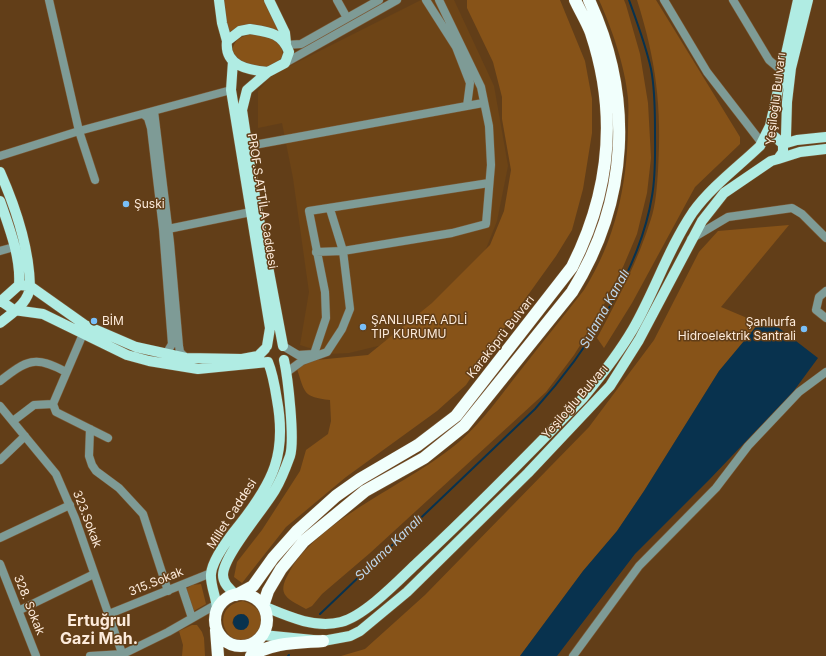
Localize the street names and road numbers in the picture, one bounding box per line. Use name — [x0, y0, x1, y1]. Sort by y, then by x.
street label: Yeşiloğlu Bulvarı — [763, 52, 789, 146]
street label: PROF.S.ATTİLA Caddesi — [244, 132, 280, 270]
street label: Karaköprü Bulvarı — [464, 293, 538, 381]
street label: Yeşiloğlu Bulvarı — [539, 362, 611, 442]
street label: Millet Caddesi — [204, 476, 260, 552]
street label: 323.Sokak — [70, 488, 104, 550]
street label: 315.Sokak — [127, 565, 185, 599]
street label: 328. Sokak — [10, 573, 48, 637]

